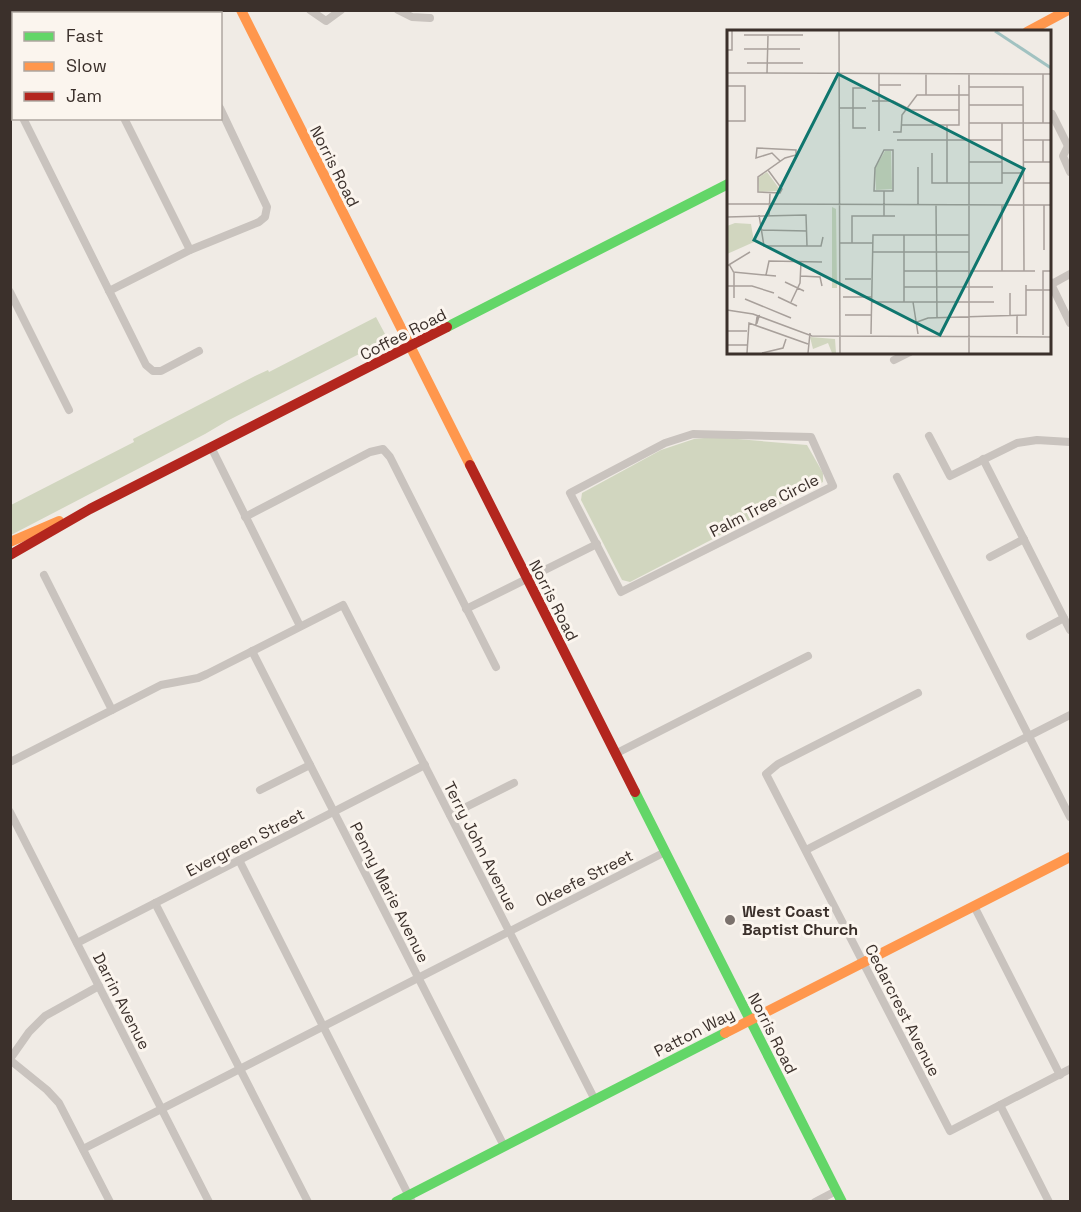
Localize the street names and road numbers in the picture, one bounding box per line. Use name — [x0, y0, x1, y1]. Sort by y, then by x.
street label: Norris Road — [305, 122, 364, 210]
street label: Coffee Road — [357, 304, 450, 365]
street label: Palm Tree Circle — [706, 469, 822, 542]
street label: Norris Road — [524, 556, 583, 644]
street label: Terry John Avenue — [439, 778, 522, 914]
street label: Evergreen Street — [182, 804, 308, 881]
street label: Penny Marie Avenue — [345, 818, 434, 966]
street label: Okeefe Street — [532, 845, 637, 912]
street label: Cedarcrest Avenue — [860, 941, 945, 1080]
street label: Darrin Avenue — [88, 949, 155, 1053]
street label: Norris Road — [743, 989, 802, 1077]
street label: Patton Way — [650, 1003, 738, 1062]

